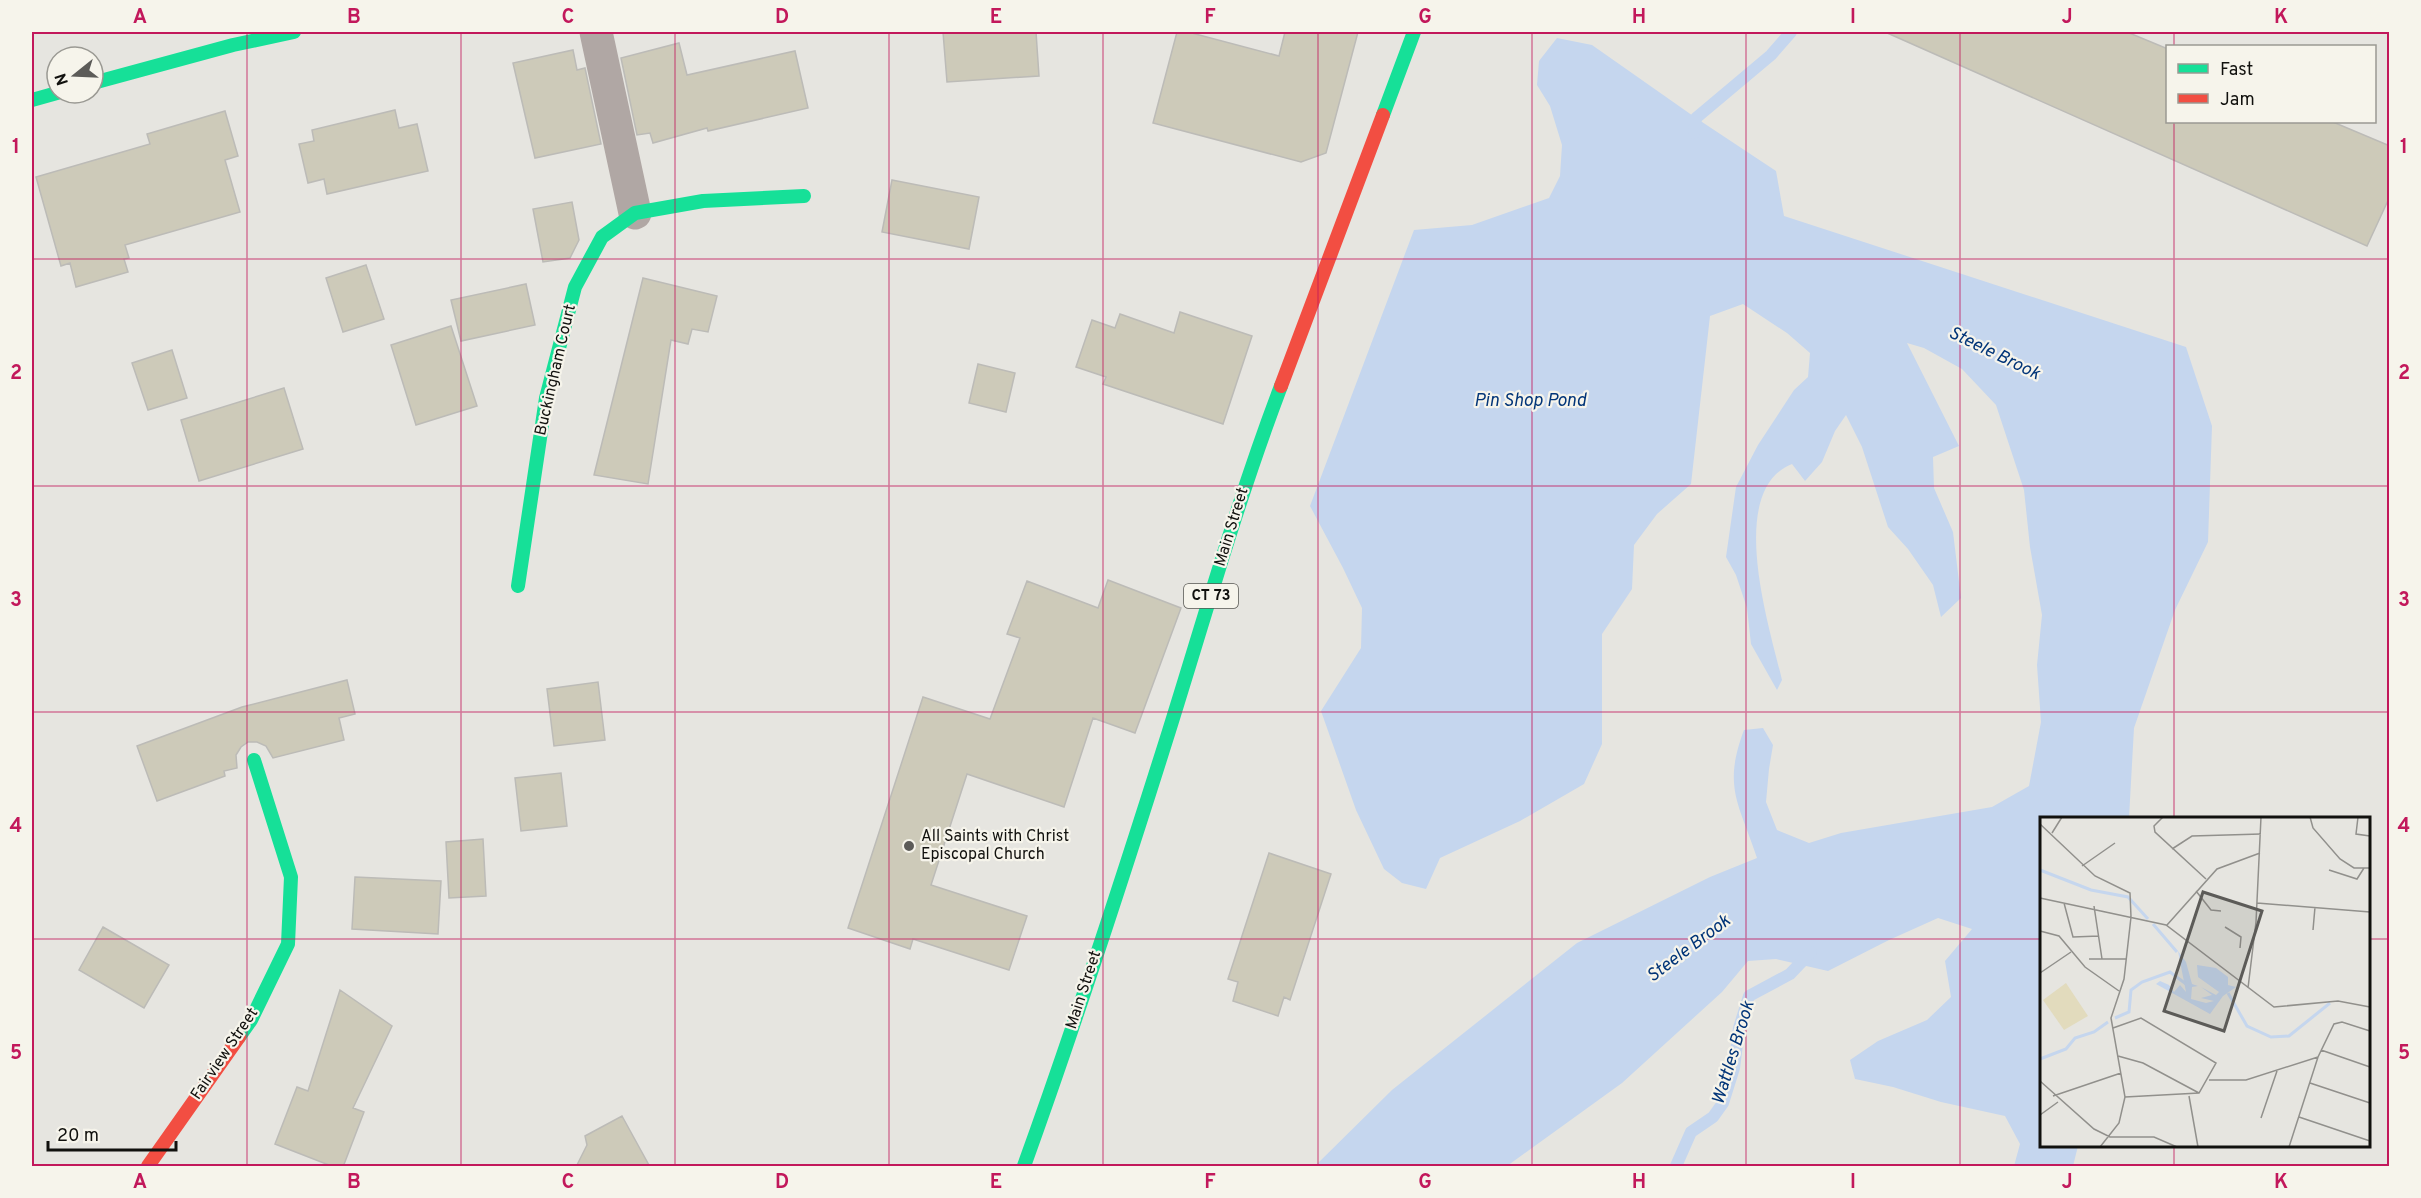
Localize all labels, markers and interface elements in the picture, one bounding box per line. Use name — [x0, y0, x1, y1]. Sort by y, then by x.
text: A — [133, 5, 147, 31]
text: B — [347, 5, 361, 31]
text: C — [562, 5, 574, 31]
text: D — [775, 5, 789, 31]
text: E — [990, 5, 1002, 31]
text: F — [1204, 5, 1216, 31]
text: G — [1418, 5, 1432, 31]
text: H — [1632, 5, 1646, 31]
text: I — [1850, 5, 1856, 31]
text: J — [2061, 5, 2073, 31]
text: K — [2274, 5, 2288, 31]
north arrow — [45, 45, 105, 105]
legend — [2166, 45, 2376, 123]
text: Fast — [2220, 59, 2253, 82]
text: N — [51, 70, 74, 88]
text: Jam — [2220, 89, 2255, 112]
text: 1 — [12, 135, 20, 161]
text: 1 — [2400, 135, 2408, 161]
street label: Buckingham Court — [531, 302, 581, 438]
water label: Steele Brook — [1944, 322, 2044, 386]
text: 2 — [10, 361, 22, 387]
text: 2 — [2398, 361, 2410, 387]
water label: Pin Shop Pond — [1474, 390, 1587, 413]
street label: Main Street — [1210, 485, 1254, 569]
road number: CT 73 — [1184, 584, 1238, 608]
text: 3 — [10, 588, 22, 614]
text: 3 — [2398, 588, 2410, 614]
text: 4 — [10, 814, 22, 840]
text: 4 — [2398, 814, 2410, 840]
inset map — [2040, 817, 2370, 1147]
place label: All Saints with Christ Episcopal Church — [921, 827, 1069, 865]
marker: All Saints with Christ Episcopal Church — [902, 839, 916, 853]
water label: Steele Brook — [1643, 909, 1736, 988]
street label: Main Street — [1062, 948, 1106, 1032]
water label: Wattles Brook — [1707, 998, 1761, 1108]
street label: Fairview Street — [187, 1004, 263, 1104]
text: 5 — [10, 1041, 22, 1067]
text: 5 — [2398, 1041, 2410, 1067]
scale bar — [48, 1114, 176, 1152]
text: 20 m — [57, 1125, 99, 1148]
text: A — [133, 1170, 147, 1196]
text: B — [347, 1170, 361, 1196]
text: C — [562, 1170, 574, 1196]
text: D — [775, 1170, 789, 1196]
text: E — [990, 1170, 1002, 1196]
text: F — [1204, 1170, 1216, 1196]
text: G — [1418, 1170, 1432, 1196]
text: H — [1632, 1170, 1646, 1196]
text: I — [1850, 1170, 1856, 1196]
text: J — [2061, 1170, 2073, 1196]
text: K — [2274, 1170, 2288, 1196]

